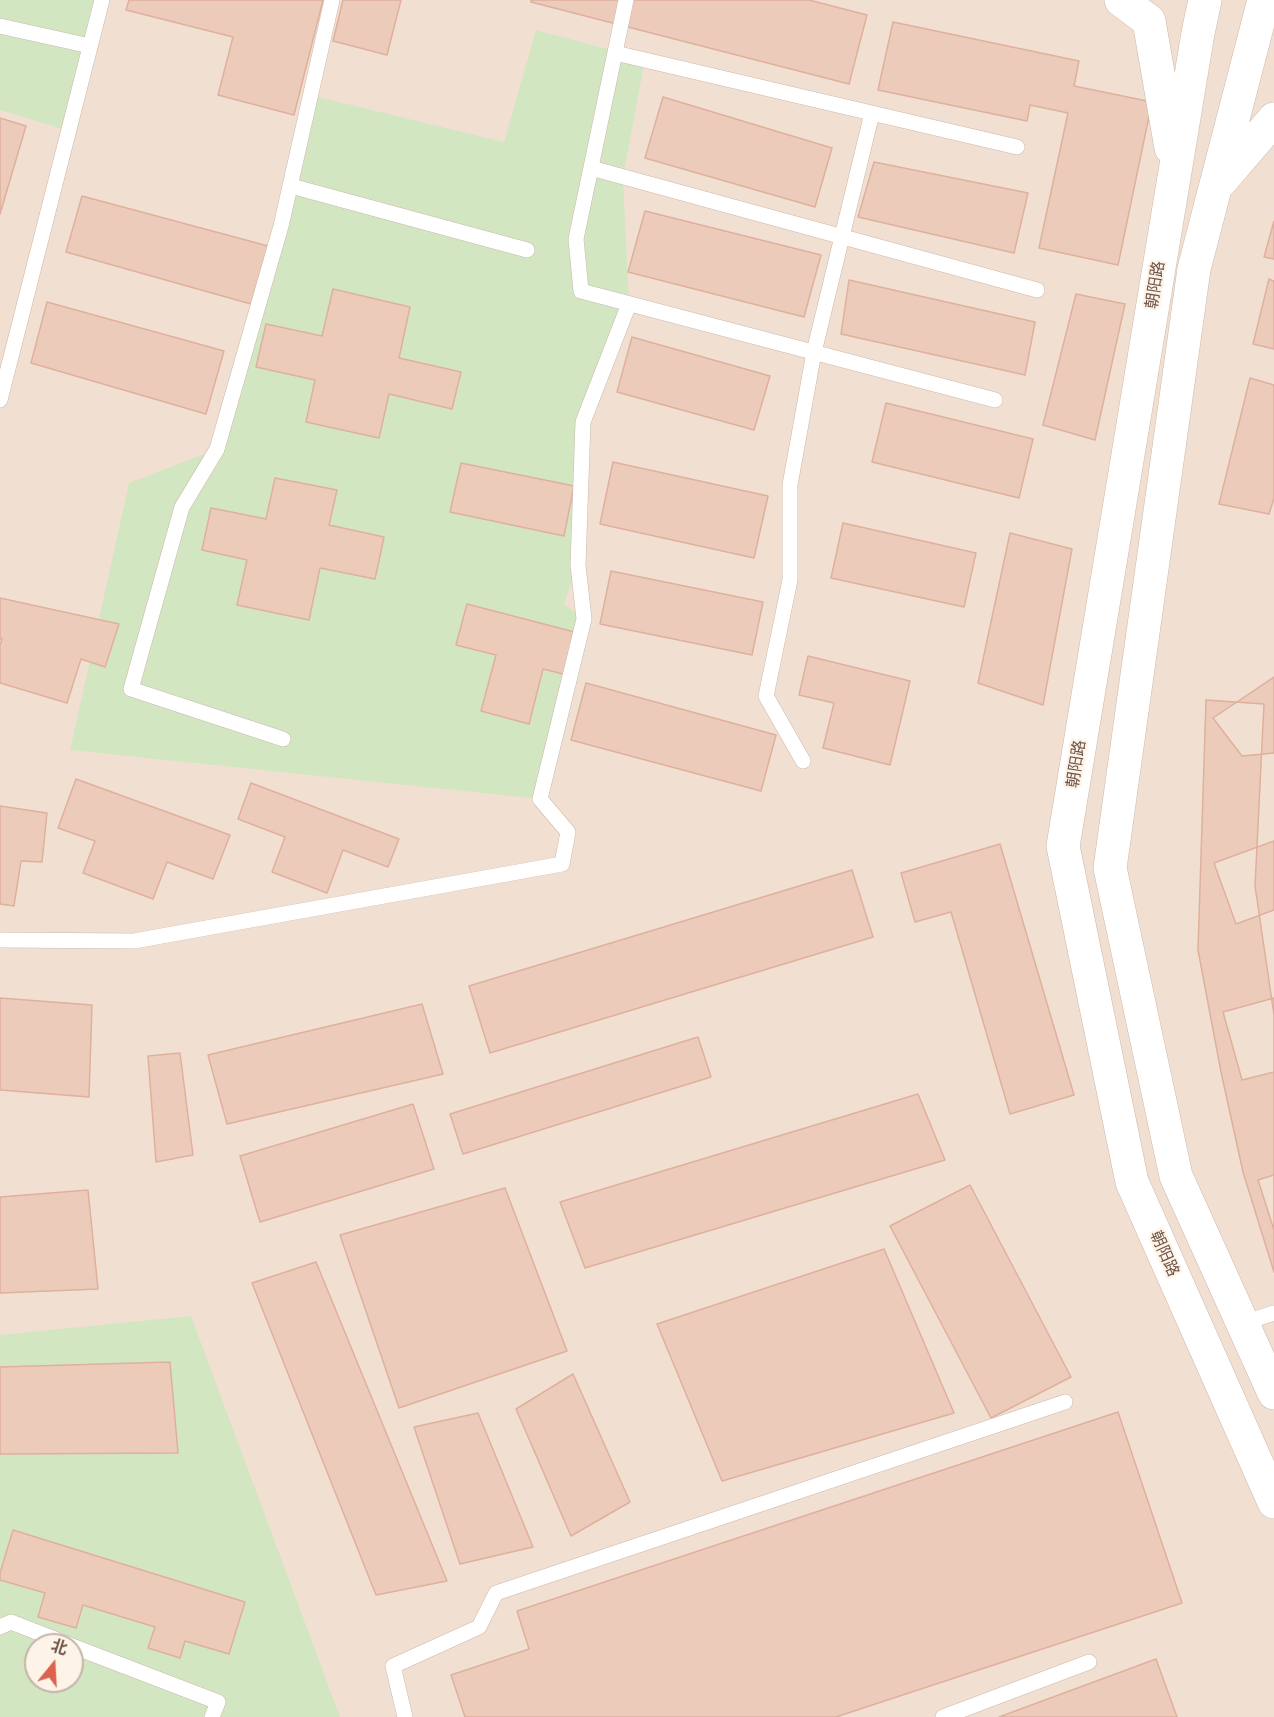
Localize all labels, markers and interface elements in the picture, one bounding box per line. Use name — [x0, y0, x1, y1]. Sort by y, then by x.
street label: 朝阳路 — [1143, 260, 1169, 310]
street label: 朝阳路 — [1064, 739, 1090, 789]
street label: 朝阳路 — [1145, 1228, 1183, 1280]
north arrow — [24, 1633, 84, 1693]
text: 北 — [49, 1637, 69, 1658]

